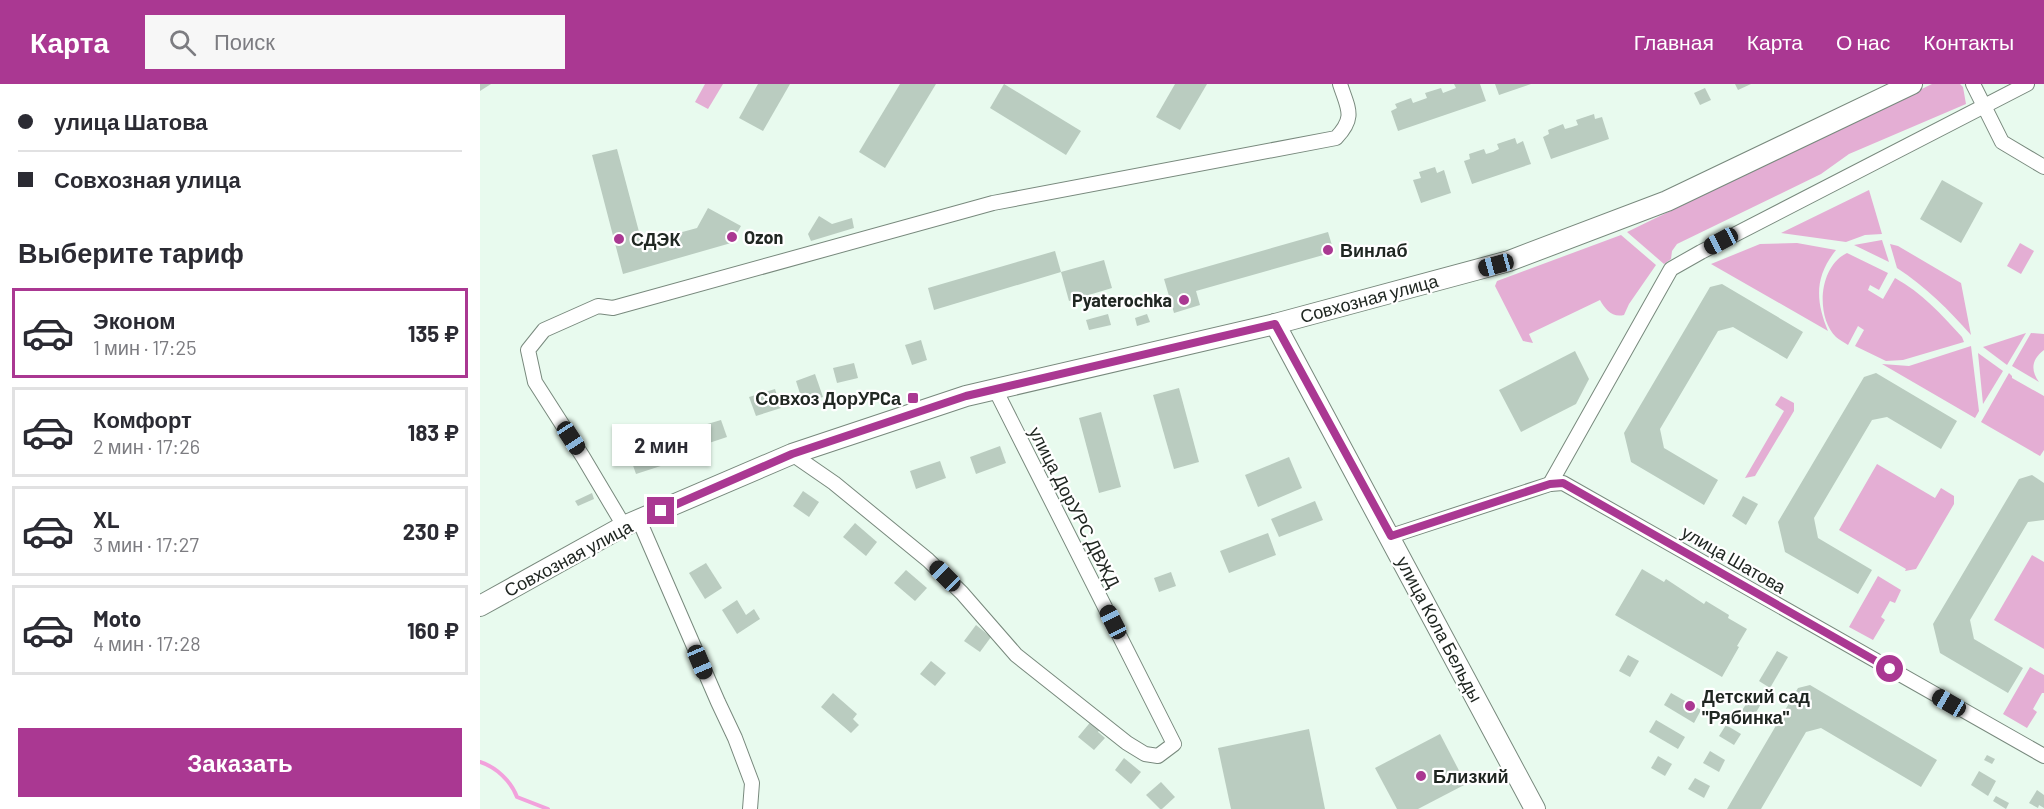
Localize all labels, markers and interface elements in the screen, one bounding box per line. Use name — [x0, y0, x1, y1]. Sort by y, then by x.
search box — [145, 15, 565, 69]
text: Карта — [30, 25, 109, 59]
icon: search — [166, 26, 199, 59]
text: Поиск — [214, 28, 275, 54]
text: Главная — [1634, 29, 1714, 54]
text: Карта — [1747, 29, 1803, 54]
text: О нас — [1836, 29, 1890, 54]
text: Контакты — [1923, 29, 2014, 54]
text: улица Шатова — [54, 108, 208, 134]
text: Совхозная улица — [54, 166, 241, 192]
car — [1701, 225, 1741, 257]
place label: Ozon — [744, 226, 783, 248]
place label: СДЭК — [631, 228, 681, 250]
marker: Ozon — [725, 230, 739, 244]
marker: СДЭК — [612, 232, 626, 246]
text: Выберите тариф — [18, 236, 244, 268]
place label: Винлаб — [1340, 239, 1408, 261]
marker: Винлаб — [1321, 243, 1335, 257]
car — [1476, 252, 1516, 278]
street label: Совхозная улица — [1297, 269, 1441, 327]
place label: Pyaterochka — [1072, 289, 1172, 311]
marker: Pyaterochka — [1177, 293, 1191, 307]
icon: car — [21, 306, 75, 360]
text: Эконом — [93, 307, 176, 333]
text: 135 ₽ — [408, 320, 459, 346]
text: 1 мин · 17:25 — [93, 335, 196, 359]
place label: Совхоз ДорУPCа — [755, 387, 902, 409]
marker: Совхоз ДорУPCа — [906, 391, 920, 405]
icon: car — [21, 405, 75, 459]
text: Комфорт — [93, 406, 192, 432]
car — [554, 418, 588, 458]
text: 183 ₽ — [408, 419, 459, 445]
street label: улица ДорУРС ДВЖД — [1025, 423, 1125, 591]
callout: 2 мин — [612, 424, 711, 466]
text: 2 мин — [634, 433, 689, 457]
text: 2 мин · 17:26 — [93, 434, 200, 458]
route end — [647, 497, 674, 524]
icon: car — [21, 504, 75, 558]
text: XL — [93, 506, 119, 532]
street label: Совхозная улица — [500, 514, 637, 601]
text: 230 ₽ — [403, 518, 459, 544]
street label: улица Шатова — [1678, 520, 1791, 598]
text: 3 мин · 17:27 — [93, 532, 199, 556]
street label: улица Кола Бельды — [1392, 552, 1488, 706]
car — [926, 557, 964, 595]
car — [1097, 602, 1129, 642]
icon: car — [21, 603, 75, 657]
text: Moto — [93, 605, 141, 631]
text: 160 ₽ — [407, 617, 459, 643]
text: 4 мин · 17:28 — [93, 631, 201, 655]
car — [685, 642, 715, 682]
route start — [1876, 655, 1903, 682]
place label: Детский сад "Рябинка" — [1702, 685, 1810, 728]
car — [1929, 686, 1969, 720]
marker: Детский сад "Рябинка" — [1683, 699, 1697, 713]
button: Заказать — [18, 728, 462, 797]
place label: Близкий — [1433, 765, 1509, 787]
marker: Близкий — [1414, 769, 1428, 783]

